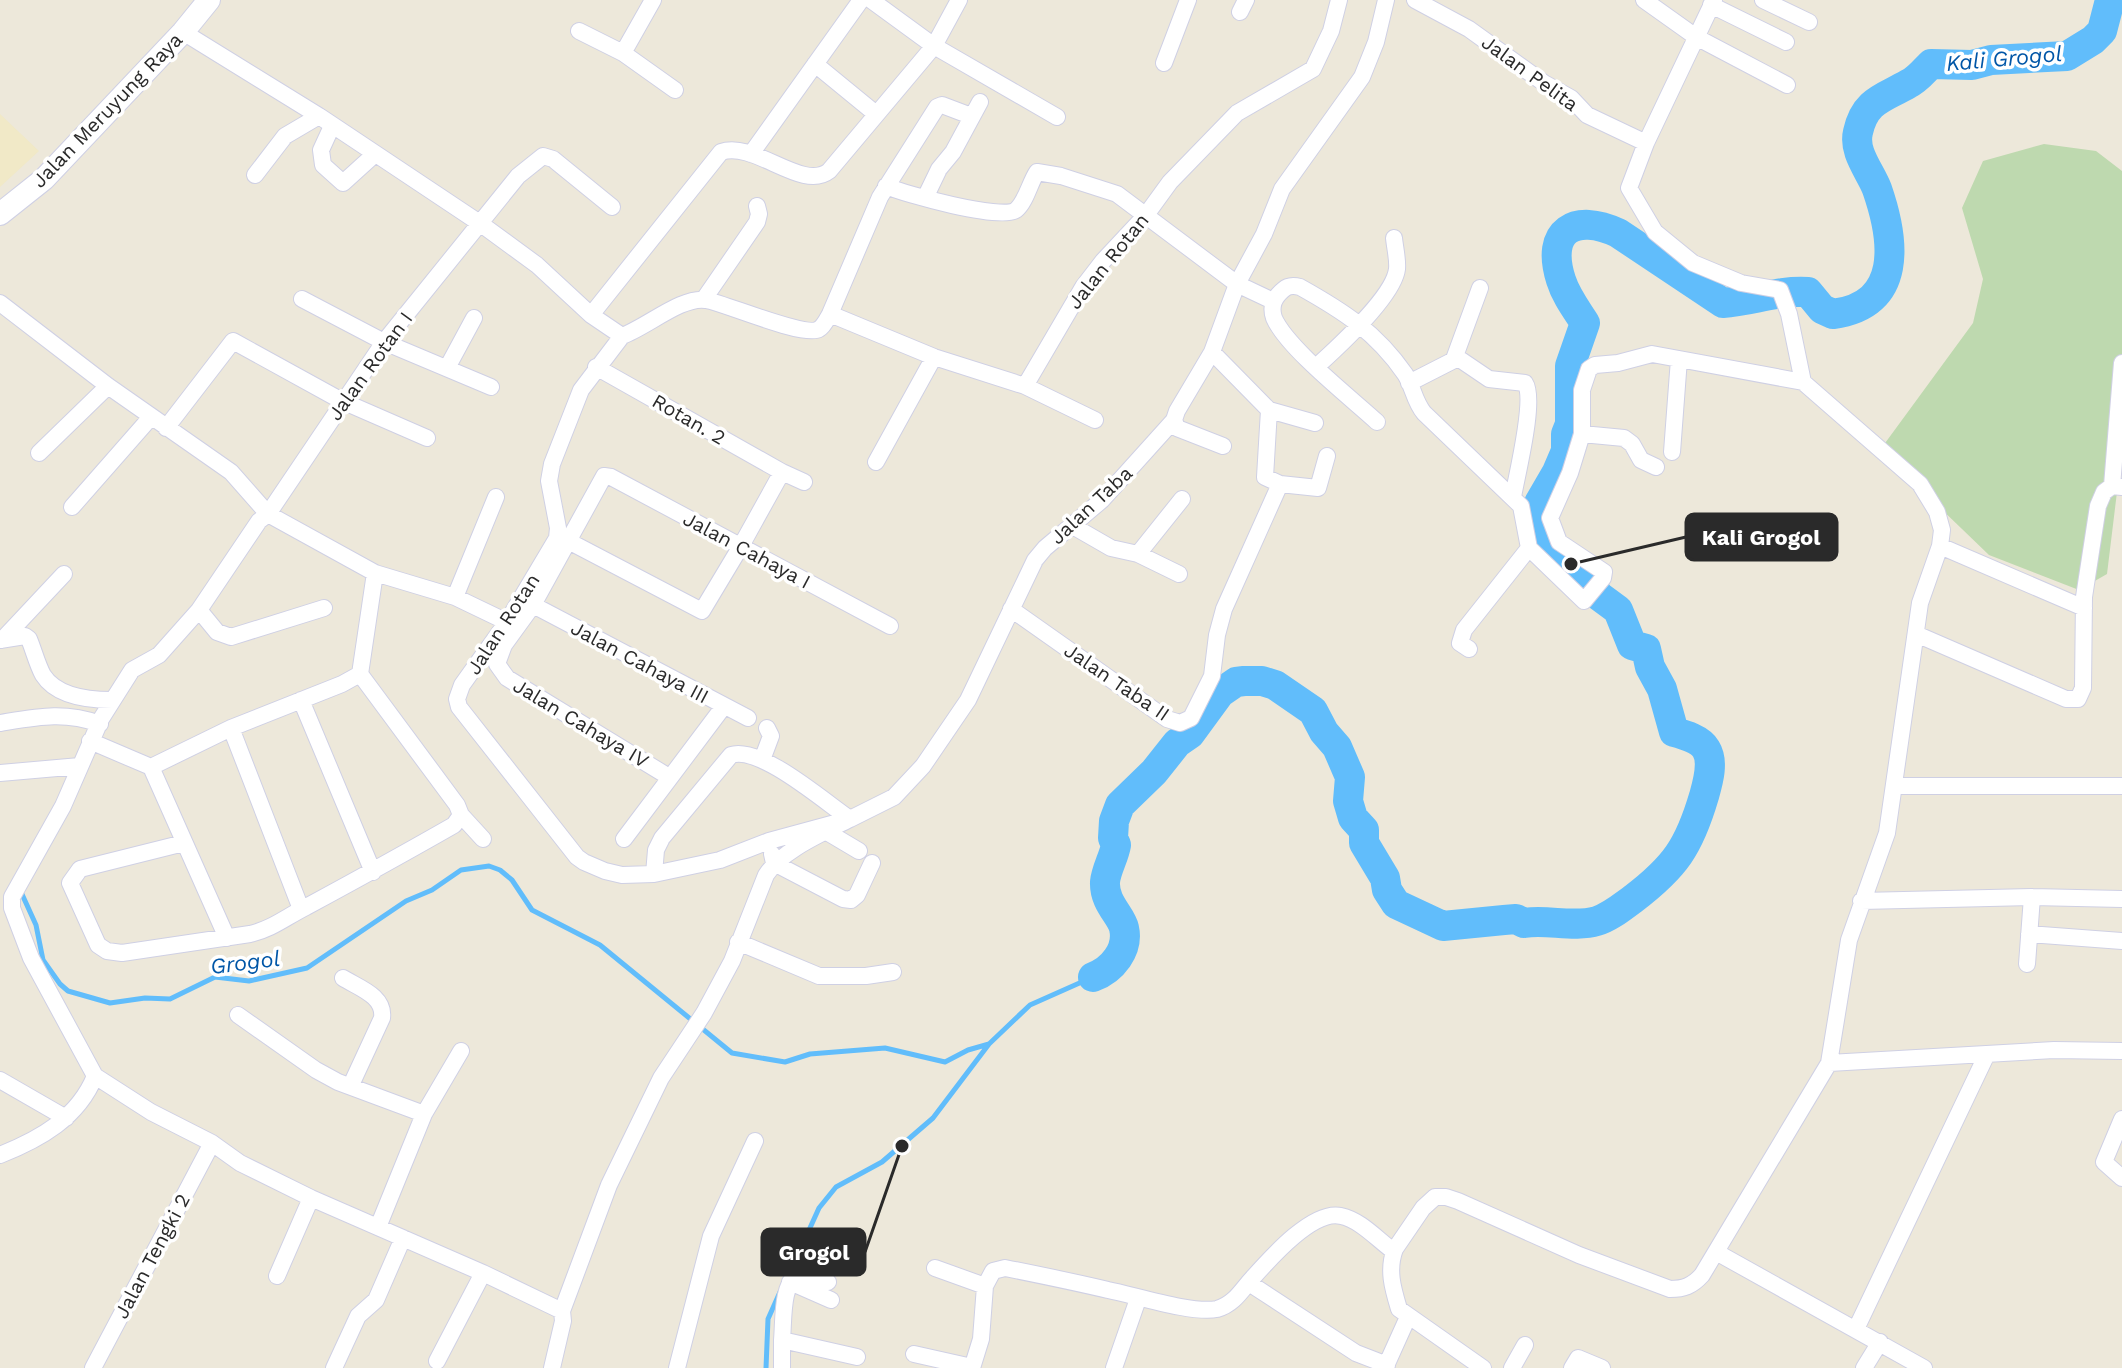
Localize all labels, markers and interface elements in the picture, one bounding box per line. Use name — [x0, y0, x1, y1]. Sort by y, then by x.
street label: Jalan Meruyung Raya — [27, 28, 187, 192]
street label: Jalan Pelita — [1477, 30, 1583, 116]
water label: Kali Grogol — [1945, 41, 2063, 76]
street label: Jalan Rotan — [1062, 208, 1154, 314]
street label: Jalan Rotan I — [323, 307, 417, 425]
street label: Rotan. 2 — [648, 388, 730, 450]
street label: Jalan Taba — [1045, 461, 1137, 549]
street label: Jalan Cahaya I — [679, 506, 815, 594]
callout: Kali Grogol — [1686, 514, 1837, 560]
text: Kali Grogol — [1702, 525, 1821, 550]
street label: Jalan Rotan — [461, 569, 545, 679]
street label: Jalan Cahaya III — [567, 616, 713, 708]
street label: Jalan Taba II — [1060, 638, 1174, 726]
street label: Jalan Cahaya IV — [509, 673, 653, 773]
water label: Grogol — [209, 946, 282, 979]
street label: Jalan Tengki 2 — [109, 1189, 195, 1323]
callout: Grogol — [762, 1229, 865, 1275]
text: Grogol — [779, 1240, 850, 1265]

